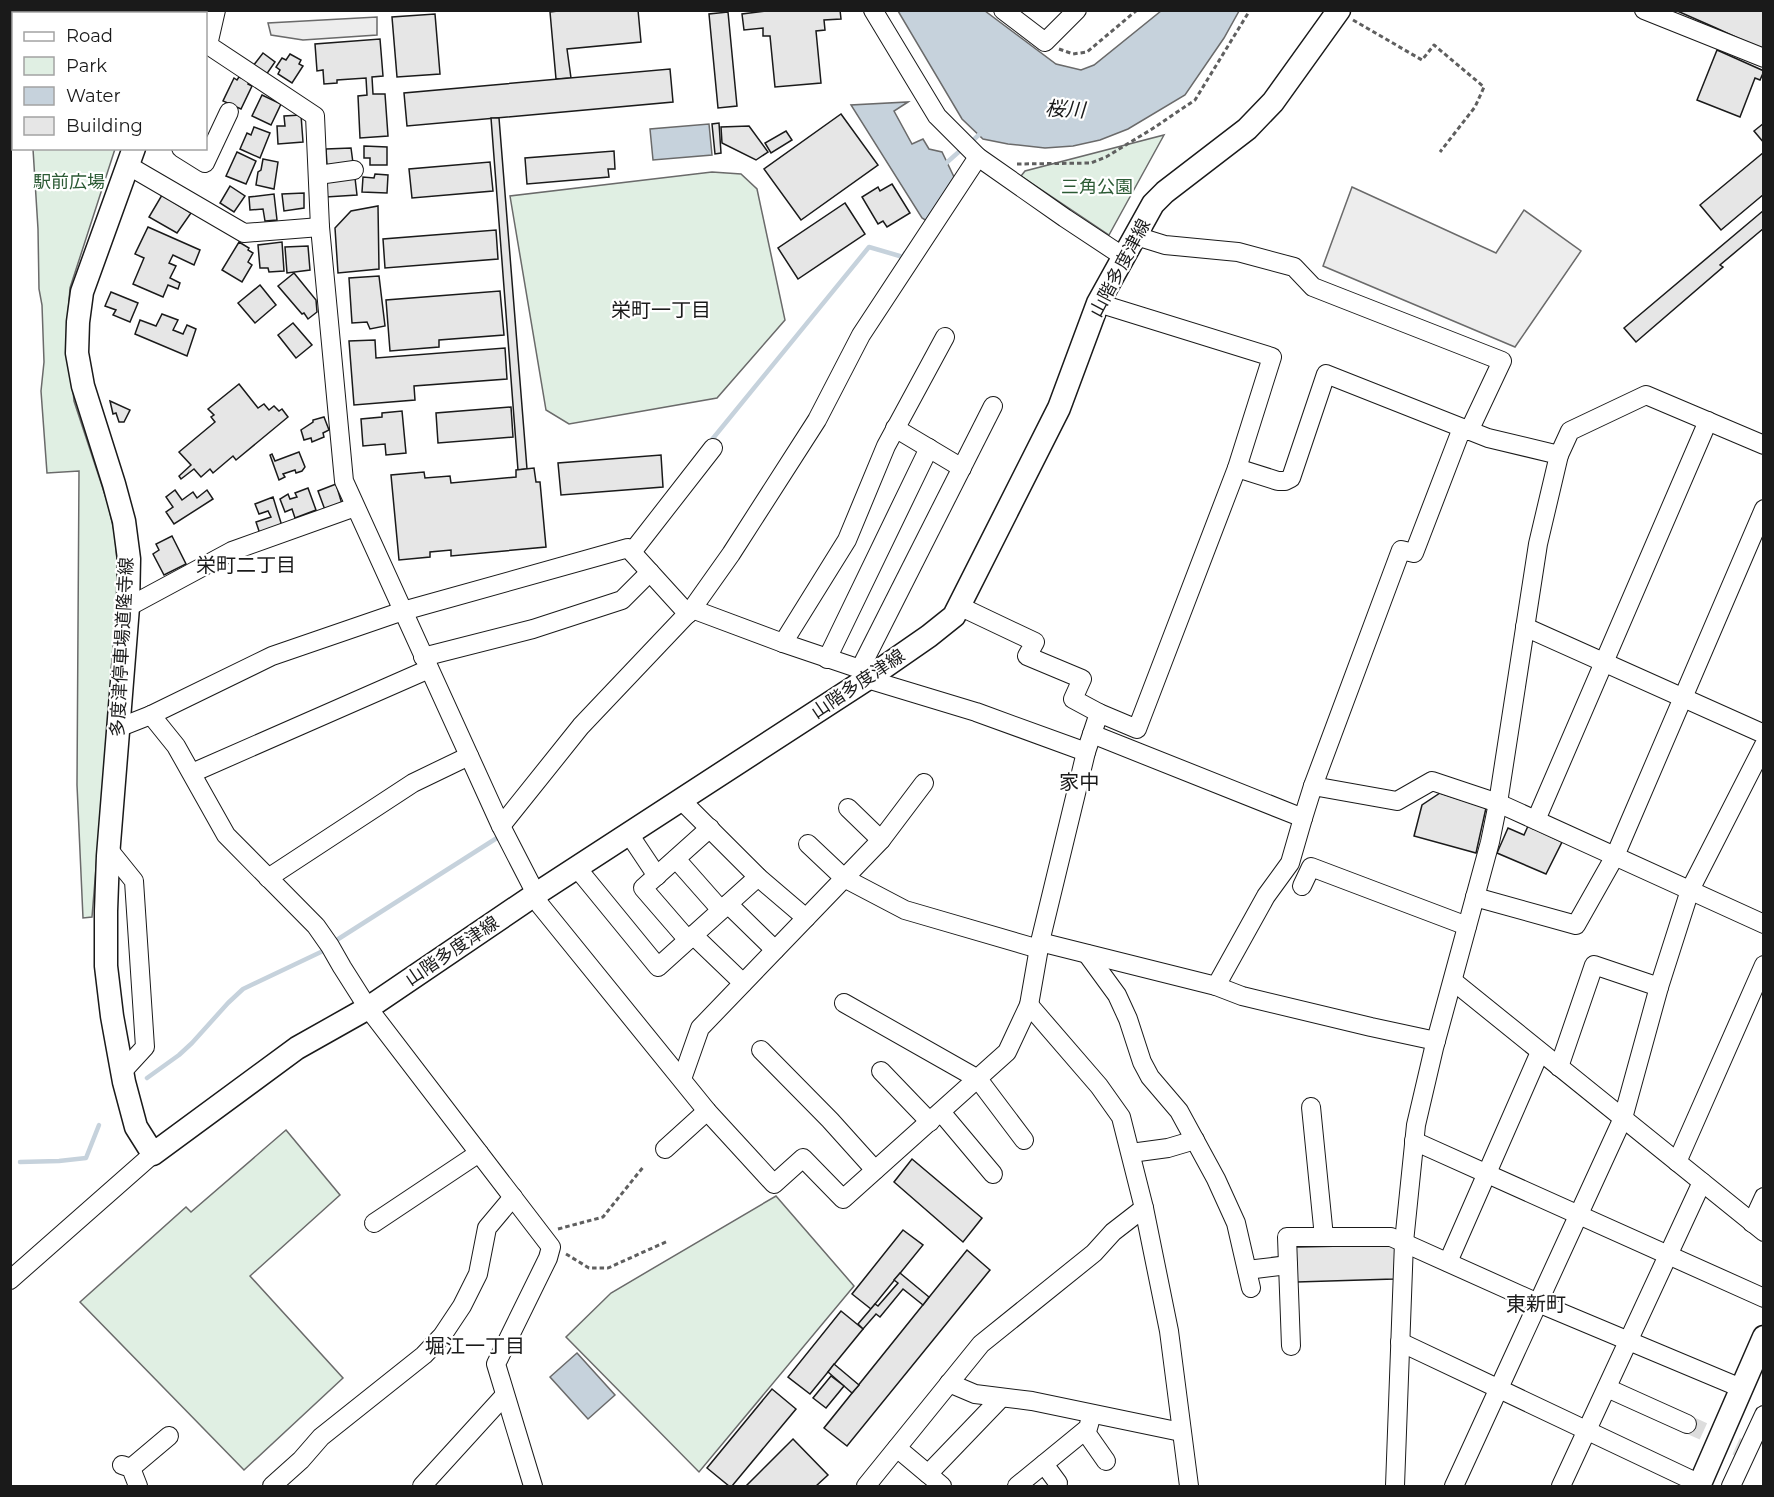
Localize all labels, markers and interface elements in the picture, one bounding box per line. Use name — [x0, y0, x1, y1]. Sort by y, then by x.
legend — [12, 12, 207, 150]
text: Road — [66, 25, 113, 47]
text: Park — [66, 55, 107, 77]
text: Water — [66, 85, 121, 107]
water label: 桜川 — [1044, 96, 1088, 122]
text: Building — [66, 115, 143, 137]
park label: 駅前広場 — [33, 171, 105, 193]
park label: 三角公園 — [1061, 176, 1133, 198]
street label: 山階多度津線 — [1085, 215, 1155, 321]
district label: 栄町一丁目 — [611, 298, 711, 322]
district label: 栄町二丁目 — [196, 553, 296, 577]
street label: 多度津停車場道隆寺線 — [106, 557, 138, 737]
street label: 山階多度津線 — [807, 645, 909, 723]
district label: 家中 — [1059, 770, 1099, 794]
street label: 山階多度津線 — [401, 912, 503, 990]
district label: 東新町 — [1506, 1292, 1566, 1316]
district label: 堀江一丁目 — [425, 1334, 525, 1358]

